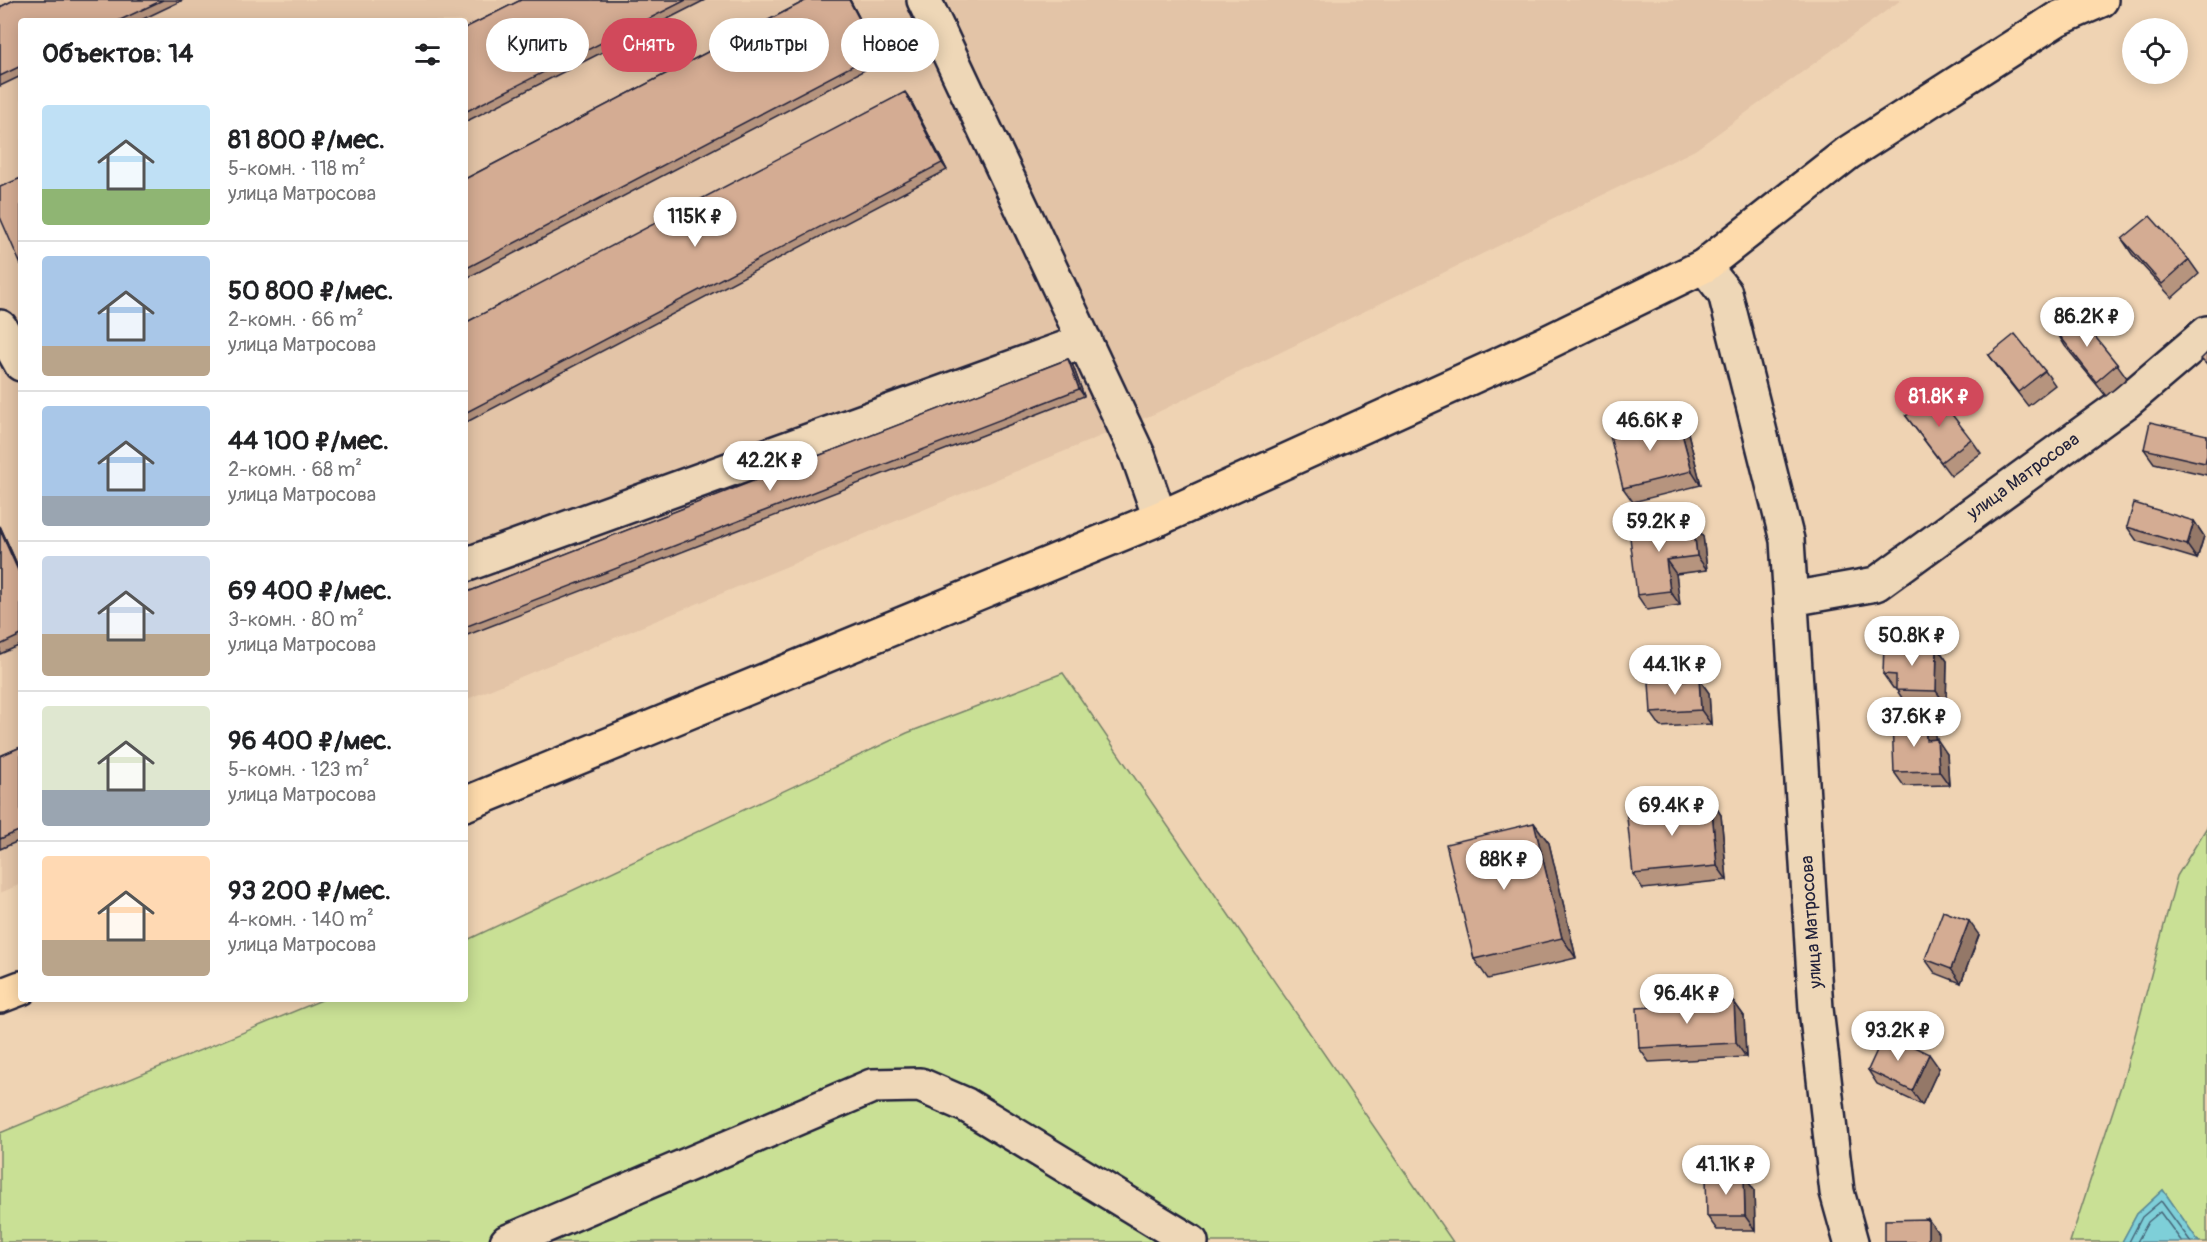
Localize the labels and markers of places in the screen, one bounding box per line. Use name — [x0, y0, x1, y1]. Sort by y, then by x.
pin: 115K ₽ — [646, 197, 744, 248]
pin: 86.2K ₽ — [2032, 297, 2142, 348]
pin: 81.8K ₽ — [1884, 377, 1994, 428]
pin: 46.6K ₽ — [1595, 401, 1705, 452]
pin: 42.2K ₽ — [715, 441, 825, 492]
pin: 59.2K ₽ — [1604, 502, 1714, 553]
pin: 50.8K ₽ — [1857, 616, 1967, 667]
pin: 44.1K ₽ — [1620, 645, 1730, 696]
pin: 37.6K ₽ — [1859, 697, 1969, 748]
pin: 69.4K ₽ — [1617, 786, 1727, 837]
pin: 88K ₽ — [1462, 840, 1546, 891]
pin: 96.4K ₽ — [1632, 974, 1742, 1025]
pin: 93.2K ₽ — [1843, 1011, 1953, 1062]
pin: 41.1K ₽ — [1671, 1145, 1781, 1196]

